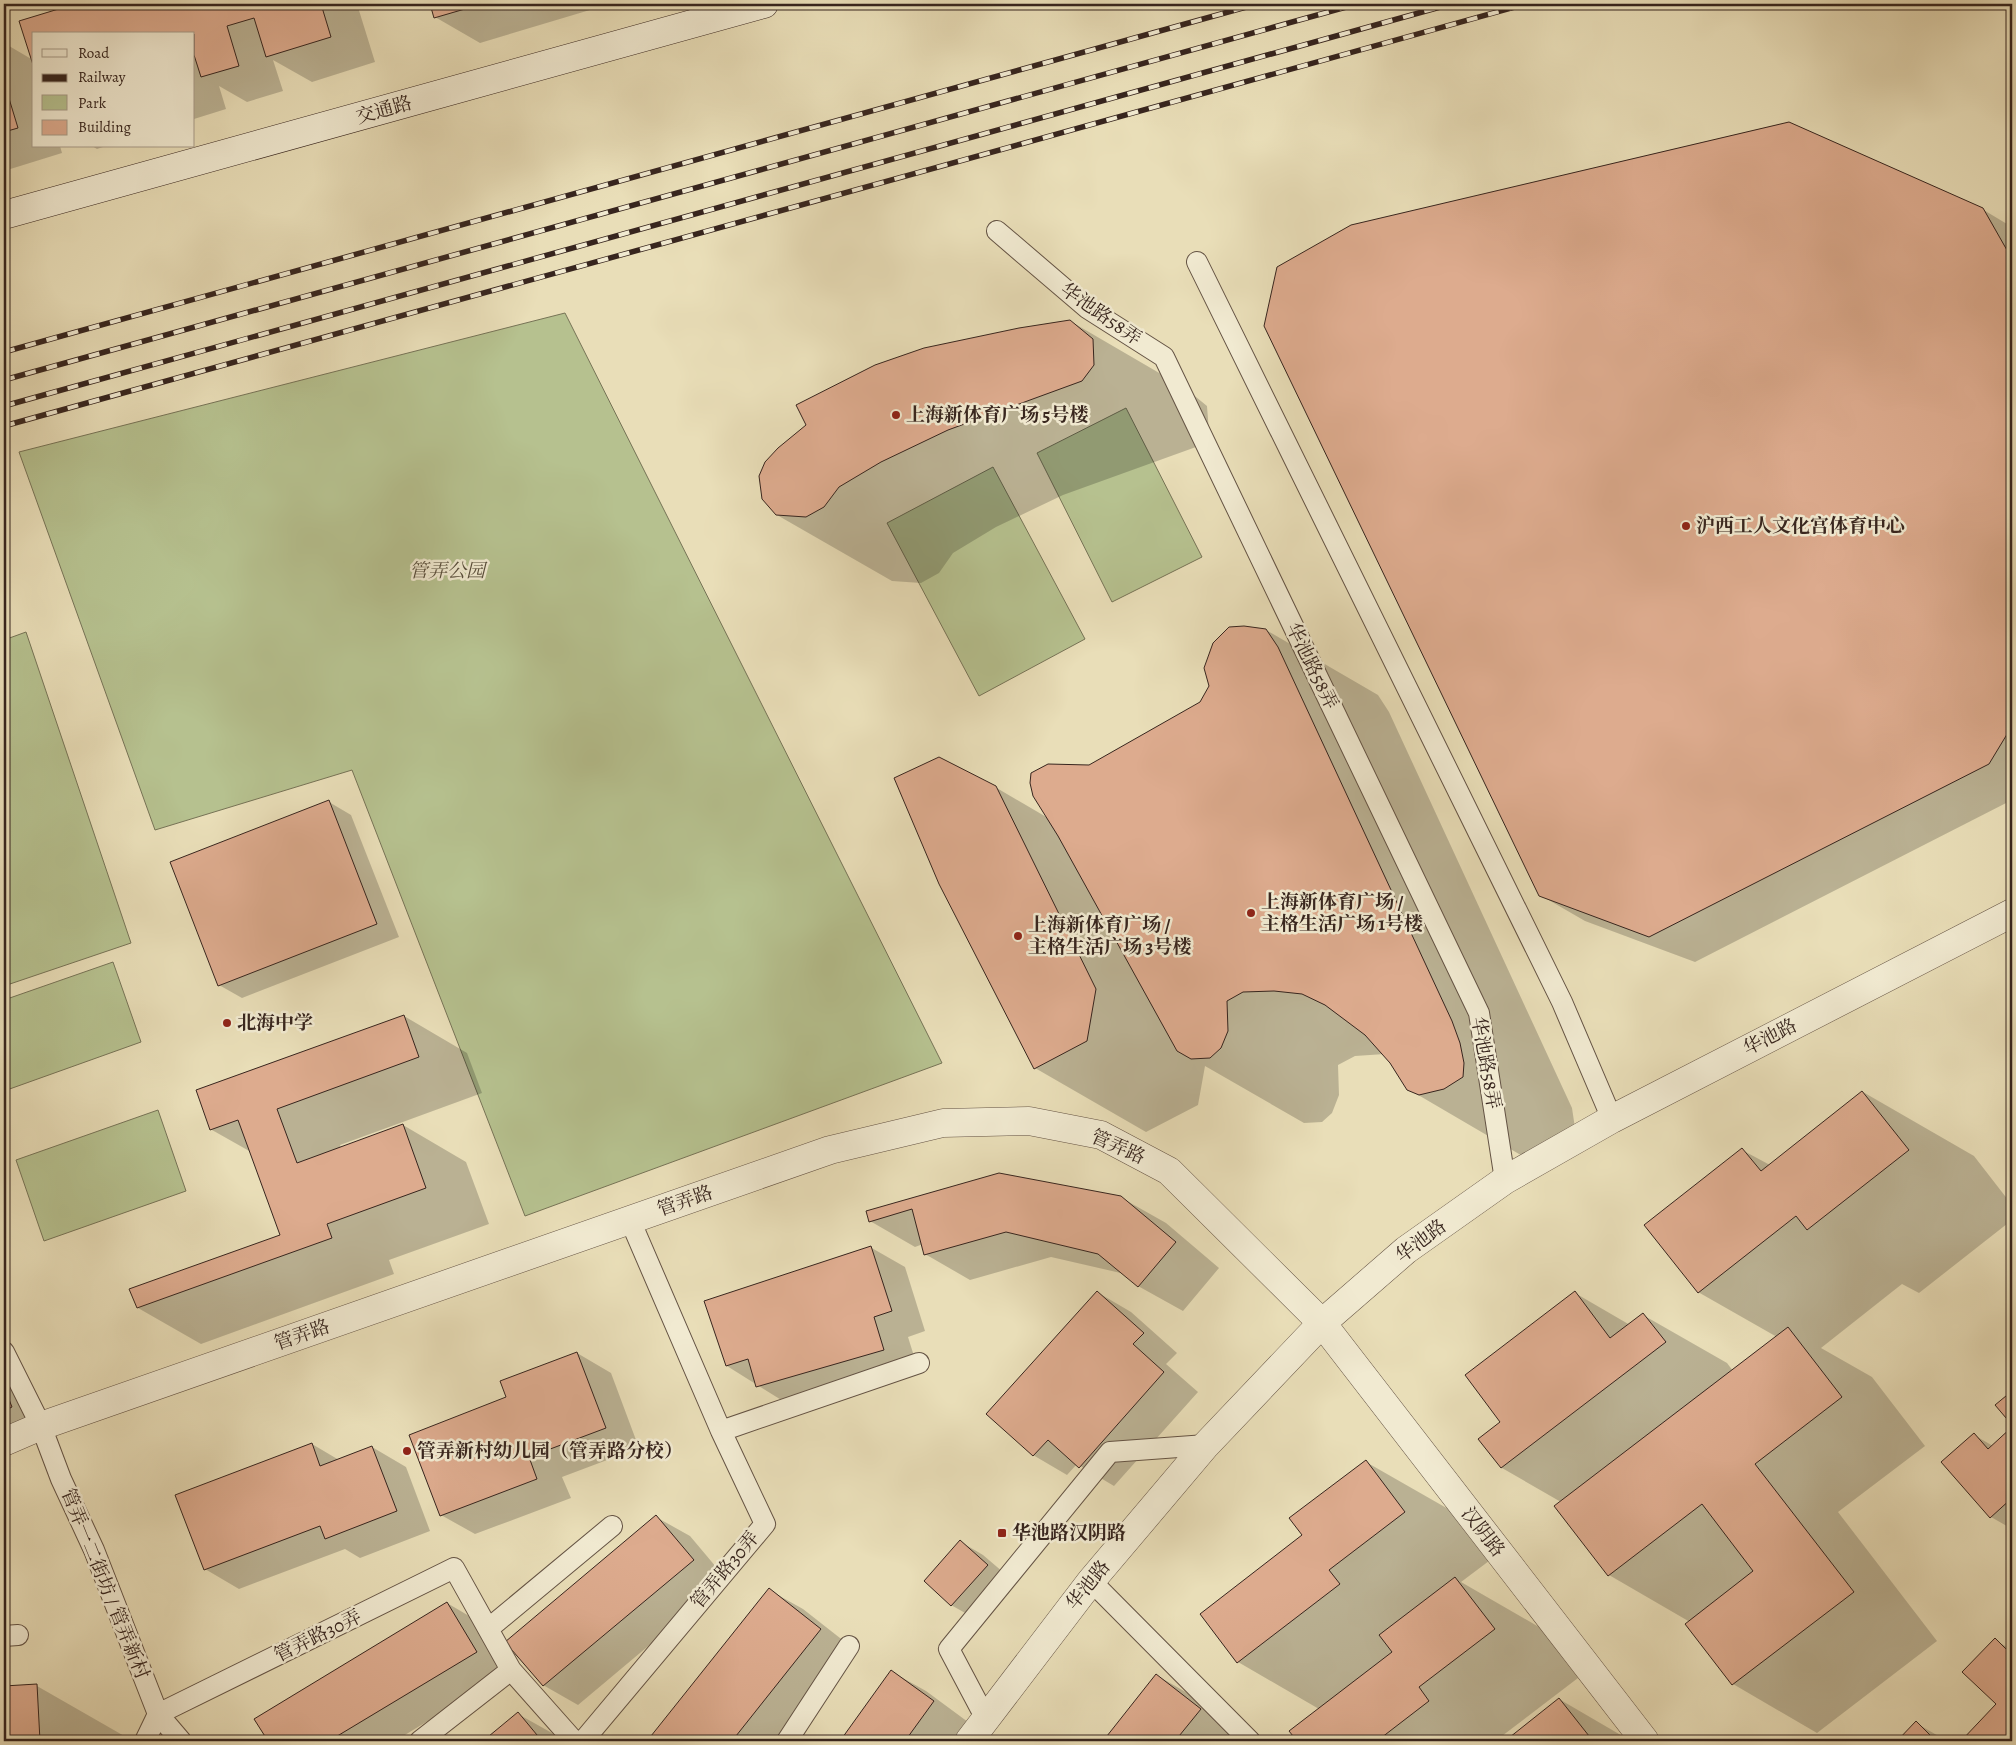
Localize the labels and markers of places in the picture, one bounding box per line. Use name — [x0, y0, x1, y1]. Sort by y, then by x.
place label: 上海新体育广场 5号楼 — [906, 402, 1088, 428]
marker: 上海新体育广场 5号楼 — [890, 409, 902, 421]
place label: 沪西工人文化宫体育中心 — [1696, 513, 1905, 539]
marker: 沪西工人文化宫体育中心 — [1680, 520, 1692, 532]
place label: 上海新体育广场 / 主格生活广场 1号楼 — [1261, 889, 1423, 937]
marker: 上海新体育广场 / 主格生活广场 1号楼 — [1245, 907, 1257, 919]
place label: 上海新体育广场 / 主格生活广场 3号楼 — [1028, 912, 1191, 960]
marker: 上海新体育广场 / 主格生活广场 3号楼 — [1012, 930, 1024, 942]
place label: 北海中学 — [237, 1010, 313, 1036]
marker: 北海中学 — [221, 1017, 233, 1029]
place label: 管弄新村幼儿园（管弄路分校） — [417, 1438, 683, 1464]
marker: 管弄新村幼儿园（管弄路分校） — [401, 1445, 413, 1457]
place label: 华池路汉阴路 — [1012, 1520, 1126, 1546]
marker: 华池路汉阴路 — [996, 1527, 1008, 1539]

